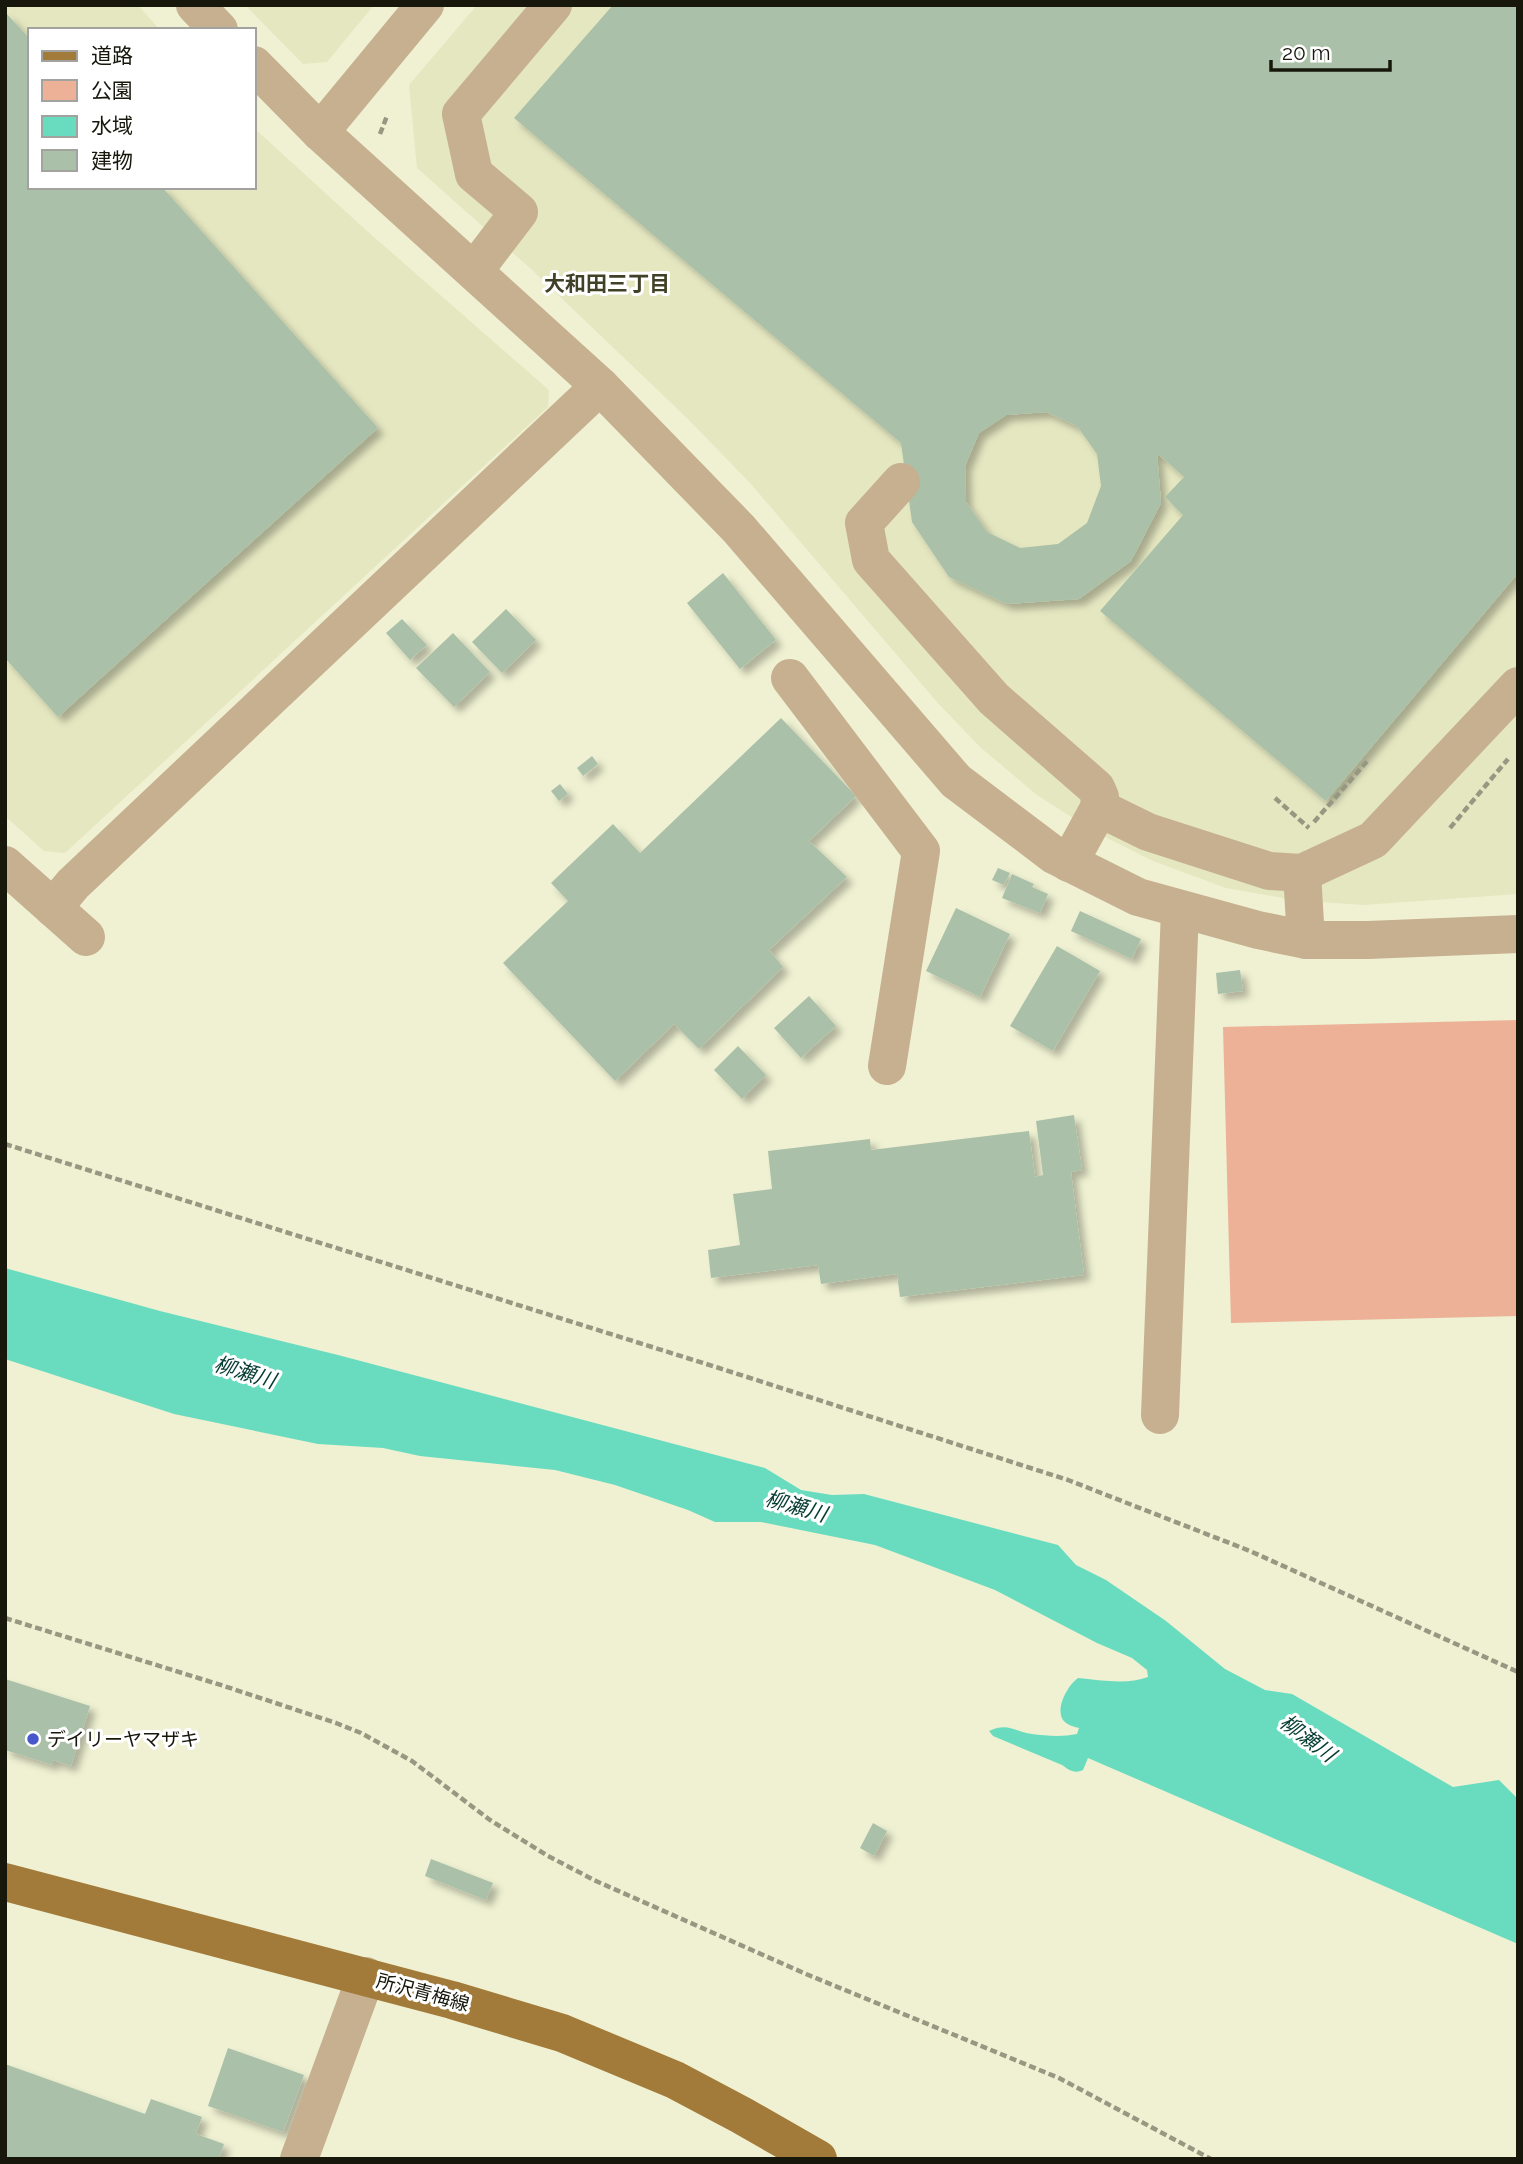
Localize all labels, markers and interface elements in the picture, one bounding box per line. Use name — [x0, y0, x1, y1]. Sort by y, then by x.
legend — [28, 28, 256, 189]
scale bar — [1271, 28, 1390, 72]
text: 20 m — [1282, 40, 1330, 65]
text: 道路 — [91, 43, 133, 68]
text: 公園 — [91, 78, 133, 103]
text: 水域 — [91, 113, 133, 138]
text: 建物 — [91, 148, 133, 173]
district label: 大和田三丁目 — [544, 271, 670, 296]
water label: 柳瀬川 — [211, 1351, 281, 1394]
water label: 柳瀬川 — [762, 1485, 832, 1527]
water label: 柳瀬川 — [1275, 1709, 1342, 1768]
place label: デイリーヤマザキ — [47, 1728, 199, 1750]
marker: デイリーヤマザキ — [25, 1731, 41, 1747]
street label: 所沢青梅線 — [374, 1969, 472, 2015]

